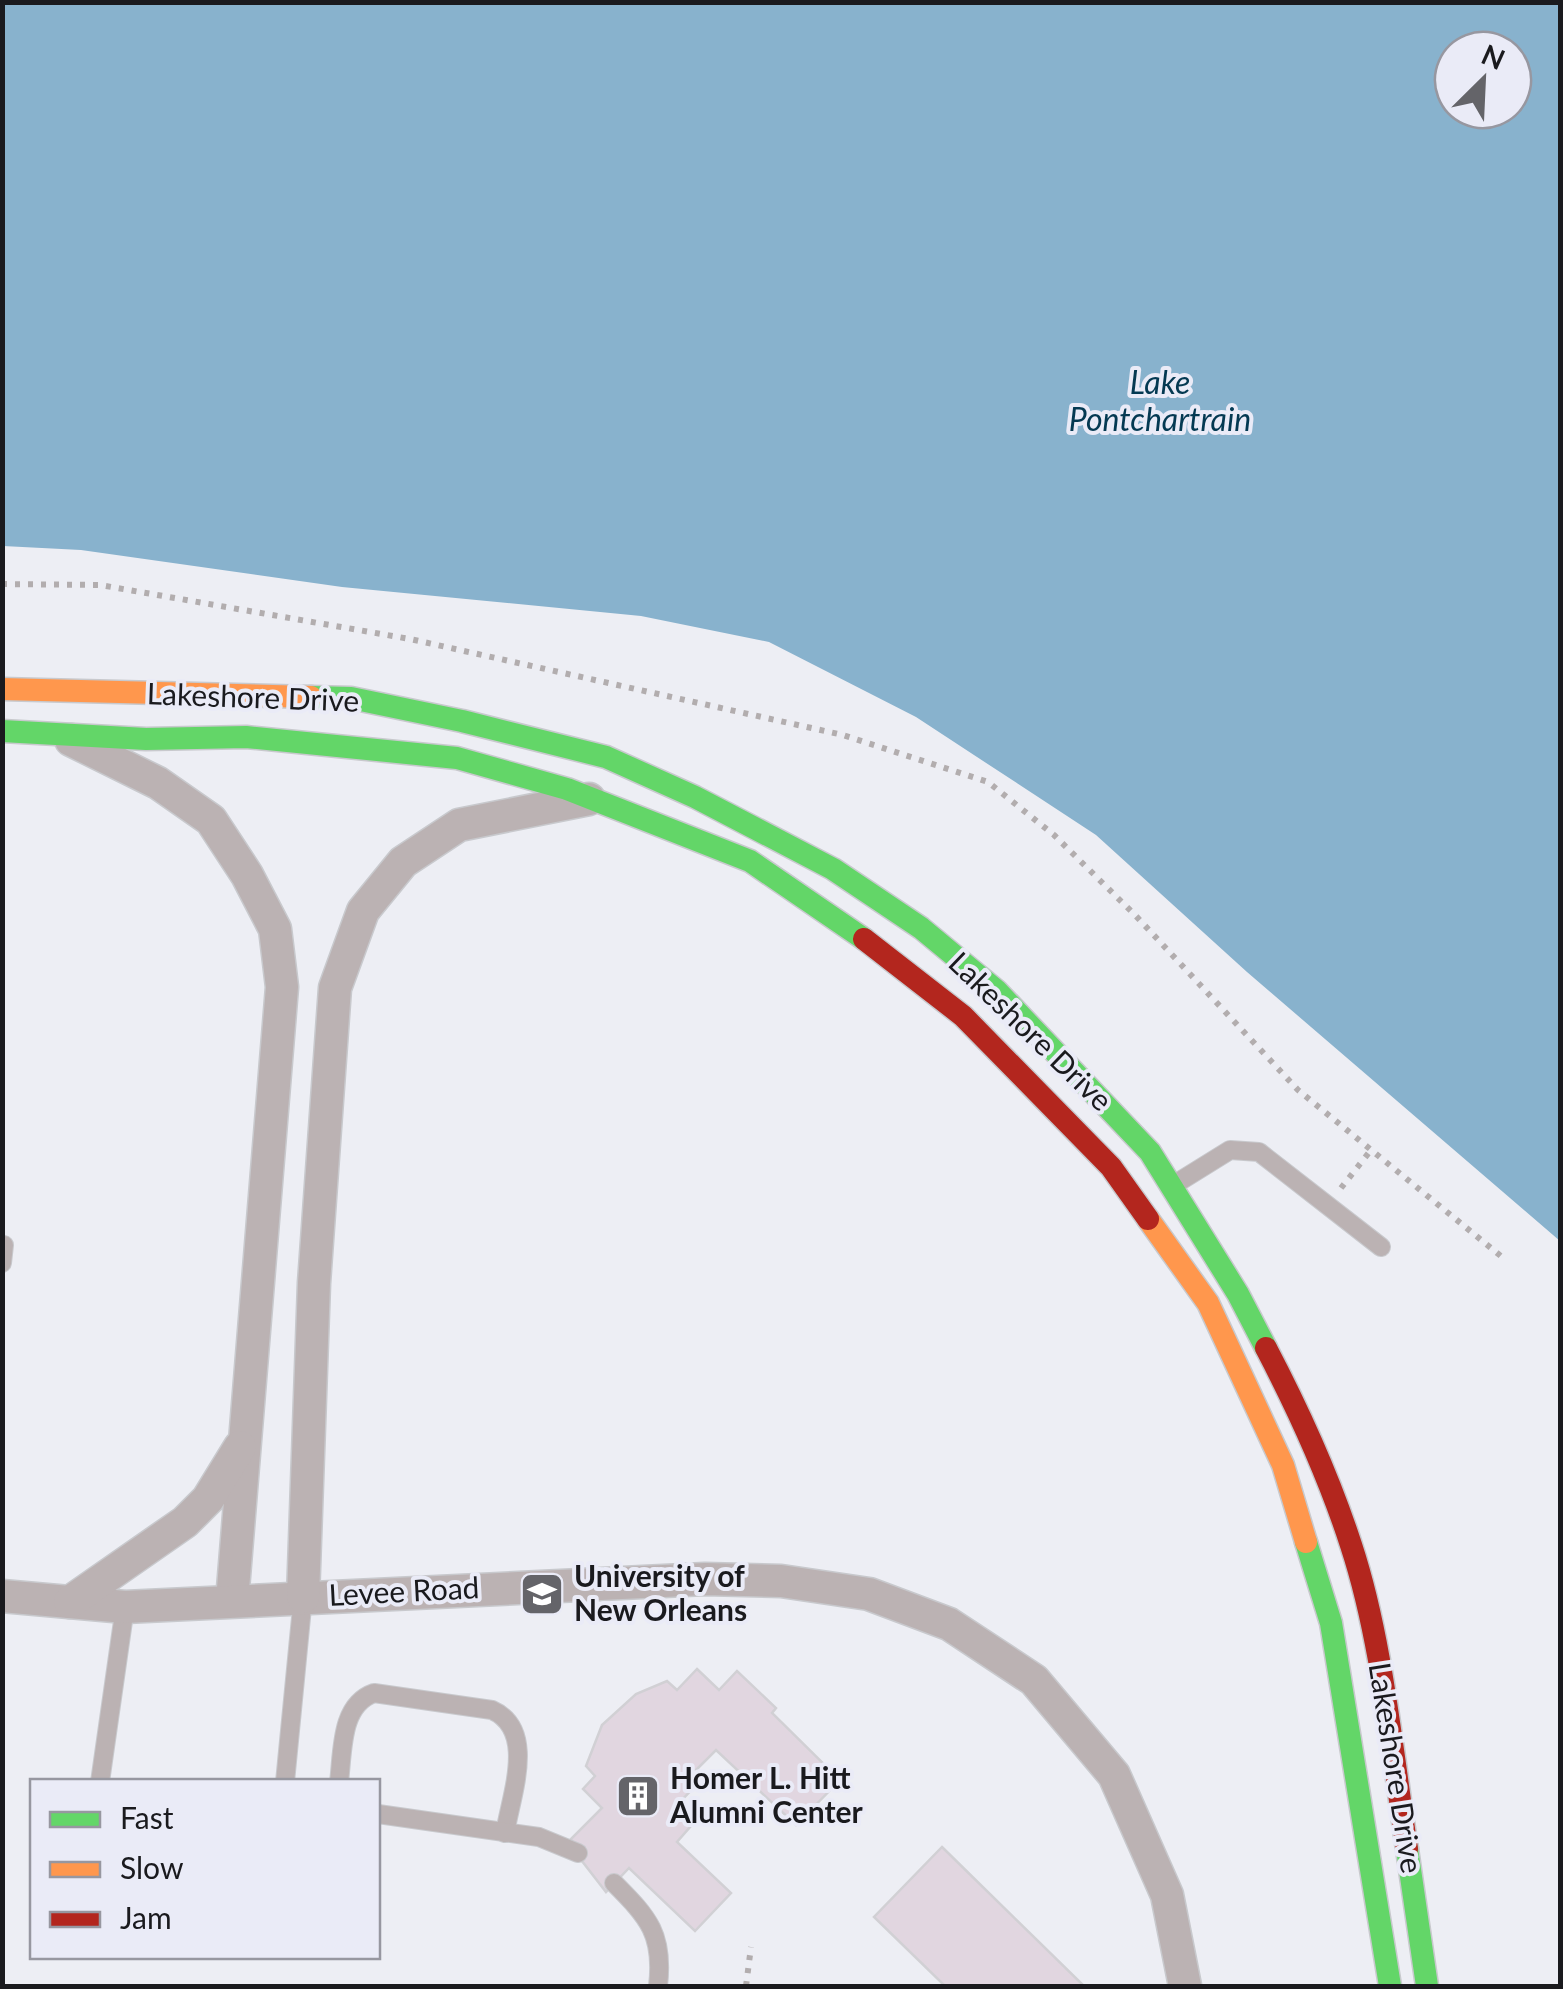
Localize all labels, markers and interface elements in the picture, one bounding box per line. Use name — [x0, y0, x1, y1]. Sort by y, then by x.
north arrow — [1433, 30, 1533, 130]
text: N — [1477, 36, 1510, 76]
water label: Lake Pontchartrain — [1069, 362, 1251, 438]
street label: Lakeshore Drive — [146, 674, 360, 718]
street label: Lakeshore Drive — [942, 944, 1120, 1117]
place label: University of New Orleans — [574, 1557, 747, 1627]
street label: Levee Road — [328, 1568, 480, 1612]
school or university icon: University of New Orleans — [519, 1571, 565, 1617]
street label: Lakeshore Drive — [1363, 1660, 1431, 1876]
place label: Homer L. Hitt Alumni Center — [669, 1759, 863, 1829]
building icon: Homer L. Hitt Alumni Center — [615, 1773, 661, 1819]
legend — [30, 1779, 380, 1959]
text: Fast — [120, 1799, 174, 1835]
text: Slow — [120, 1849, 184, 1885]
text: Jam — [120, 1899, 172, 1935]

